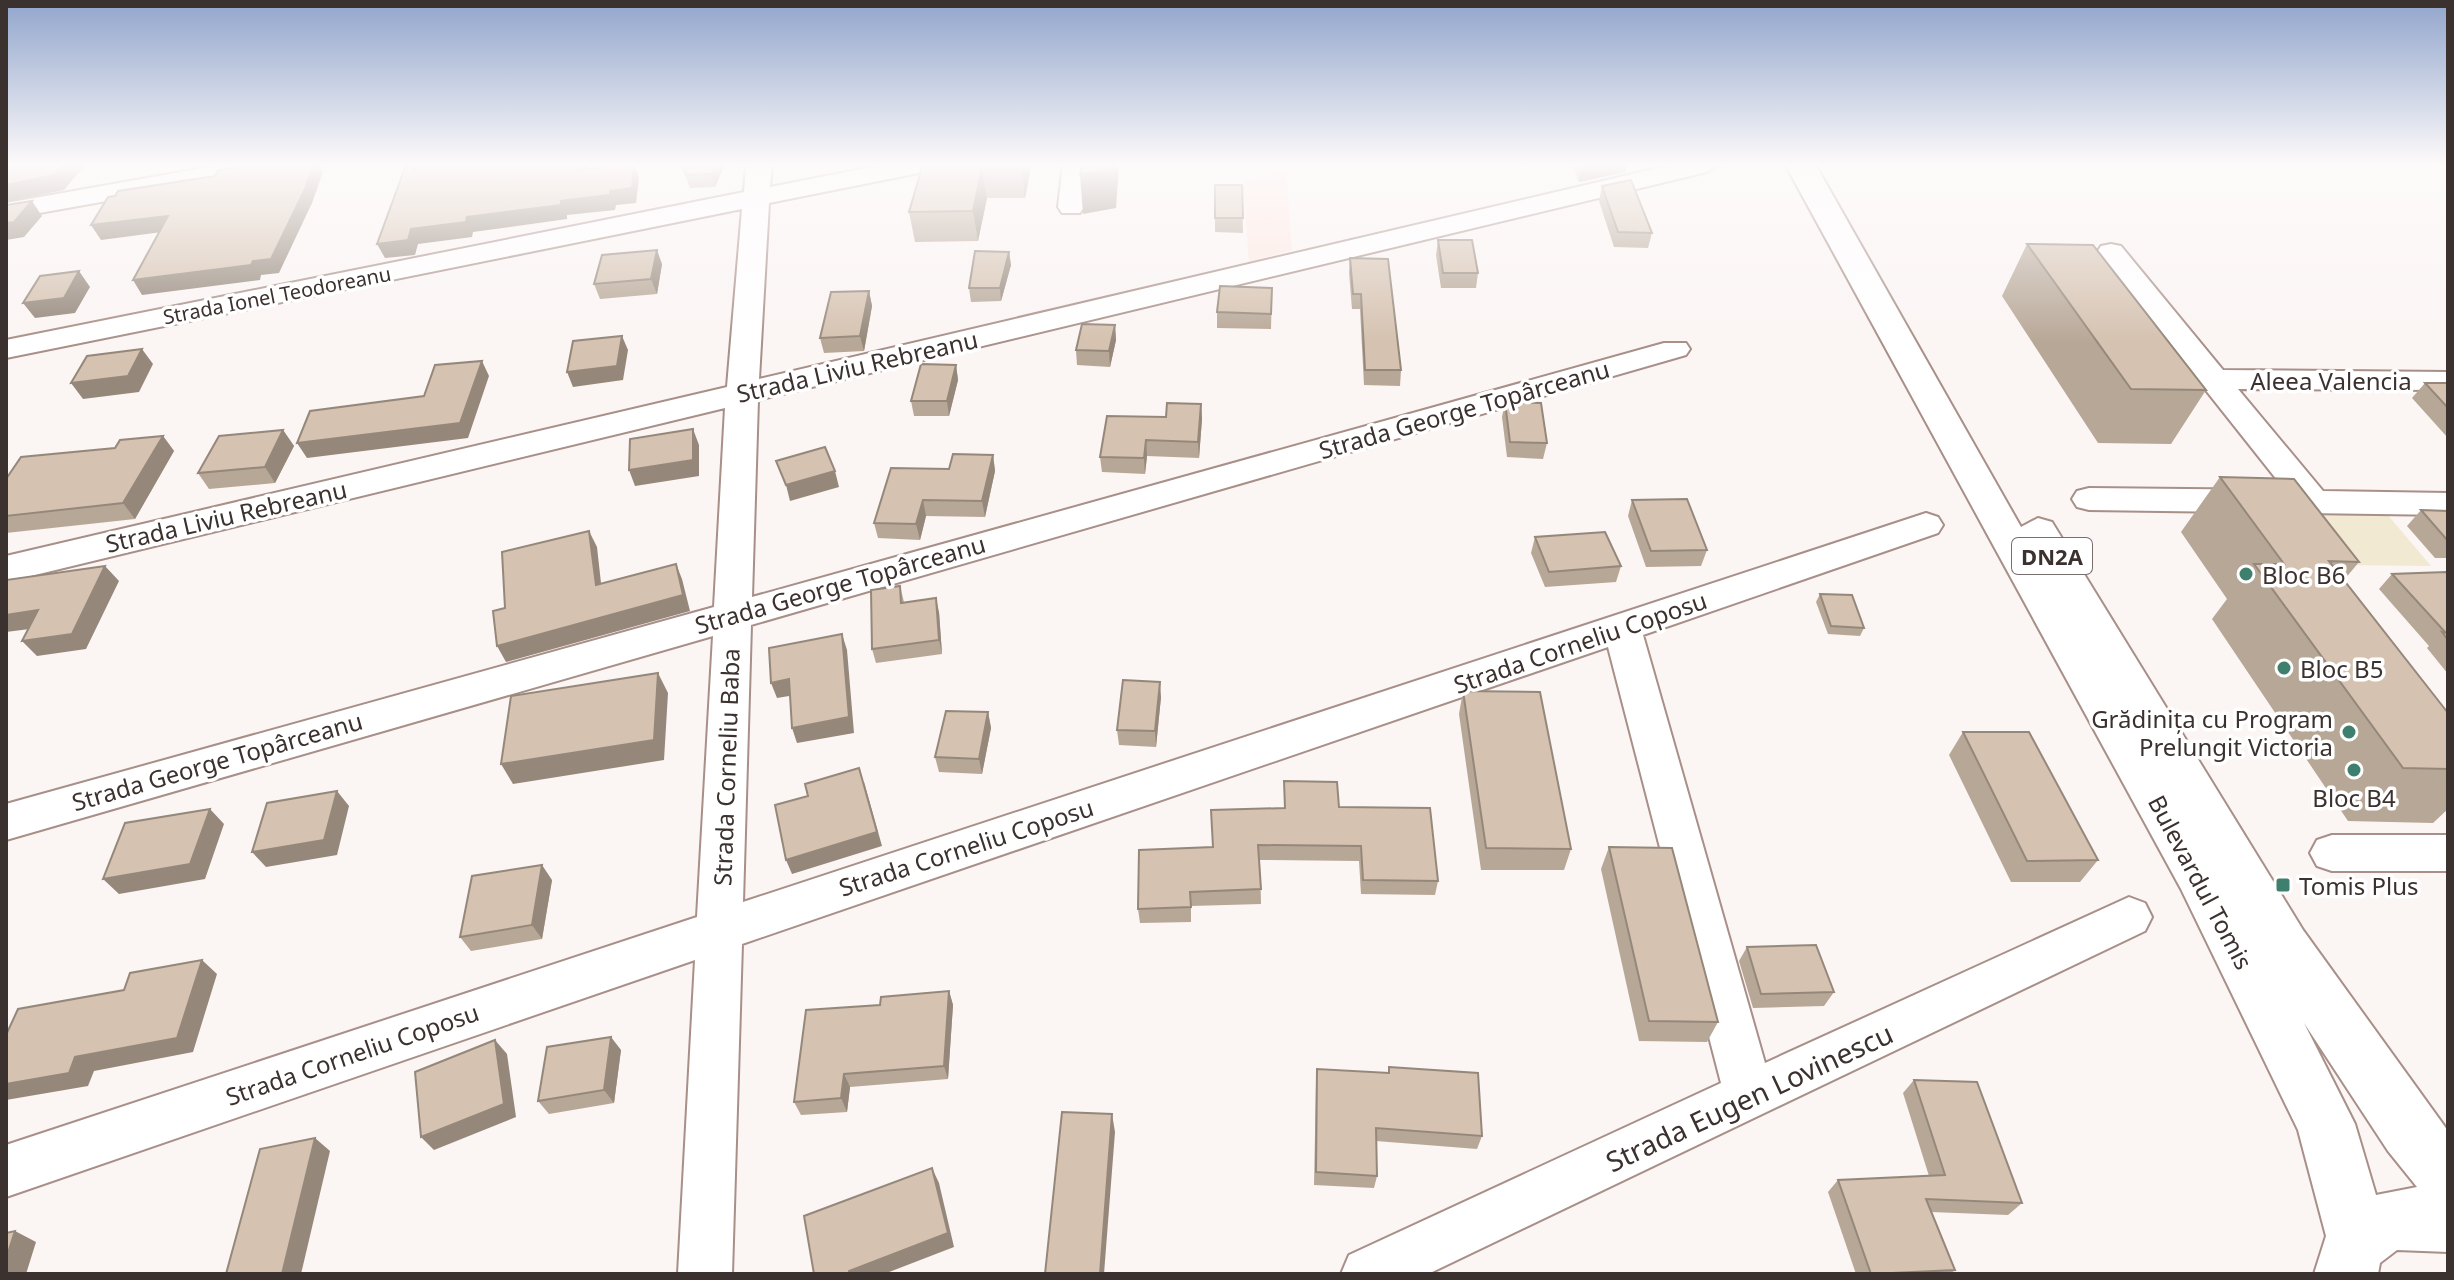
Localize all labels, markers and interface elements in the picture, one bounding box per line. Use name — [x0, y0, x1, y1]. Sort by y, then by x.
street label: Strada Ionel Teodoreanu — [161, 260, 393, 330]
street label: Strada Liviu Rebreanu — [733, 322, 981, 410]
street label: Strada George Topârceanu — [1315, 352, 1613, 466]
street label: Aleea Valencia — [2250, 364, 2412, 397]
street label: Strada Liviu Rebreanu — [102, 472, 350, 560]
street label: Strada George Topârceanu — [691, 527, 989, 641]
road number: DN2A — [2012, 538, 2092, 574]
place label: Bloc B6 — [2262, 558, 2345, 591]
marker: Bloc B6 — [2237, 565, 2255, 583]
street label: Strada Corneliu Coposu — [1449, 583, 1711, 701]
street label: Strada Corneliu Baba — [705, 648, 747, 886]
place label: Bloc B5 — [2300, 652, 2383, 685]
marker: Bloc B5 — [2275, 659, 2293, 677]
place label: Grădinița cu Program Prelungit Victoria — [2091, 702, 2333, 763]
street label: Strada George Topârceanu — [68, 704, 366, 818]
marker: Grădinița cu Program Prelungit Victoria — [2340, 723, 2358, 741]
marker: Bloc B4 — [2345, 761, 2363, 779]
place label: Bloc B4 — [2312, 781, 2396, 814]
street label: Bulevardul Tomis — [2141, 789, 2261, 975]
street label: Strada Corneliu Coposu — [834, 790, 1098, 904]
place label: Tomis Plus — [2299, 869, 2419, 902]
marker: Tomis Plus — [2274, 876, 2292, 894]
street label: Strada Corneliu Coposu — [221, 995, 483, 1113]
street label: Strada Eugen Lovinescu — [1599, 1014, 1899, 1180]

